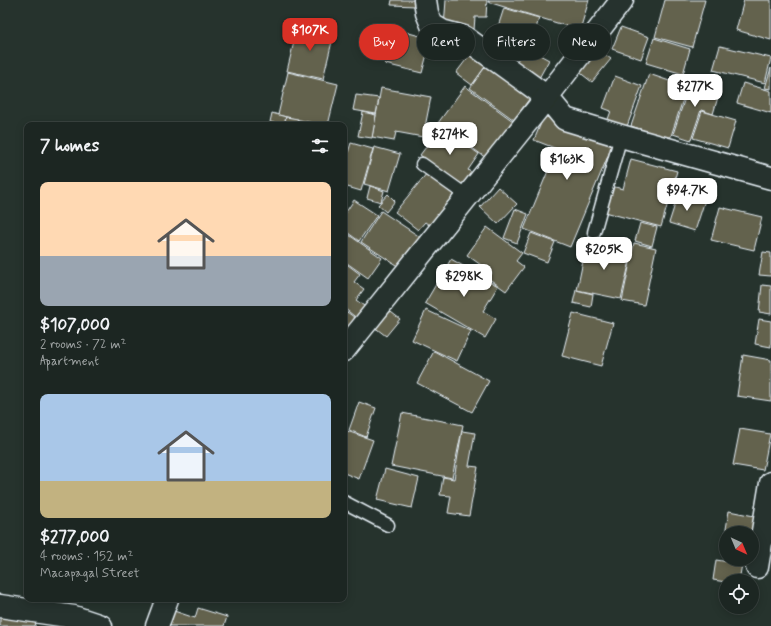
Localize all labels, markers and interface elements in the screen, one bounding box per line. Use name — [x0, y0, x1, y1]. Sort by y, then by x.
pin: $107K — [282, 18, 338, 52]
text: $107K — [291, 22, 329, 39]
chip: Buy — [359, 24, 409, 60]
chip: Rent — [417, 24, 475, 60]
chip: Filters — [483, 24, 550, 60]
chip: New — [558, 24, 611, 60]
pin: $277K — [667, 74, 723, 108]
text: $277K — [677, 78, 714, 95]
pin: $274K — [422, 122, 478, 156]
text: $274K — [431, 126, 469, 143]
text: 7 homes — [40, 135, 99, 157]
icon: filters — [309, 135, 331, 157]
pin: $163K — [539, 147, 595, 181]
text: $163K — [549, 151, 585, 168]
pin: $94.7K — [654, 178, 720, 212]
text: $94.7K — [666, 182, 708, 199]
icon: home — [150, 208, 222, 280]
pin: $205K — [576, 237, 632, 271]
text: $205K — [585, 241, 623, 258]
pin: $298K — [436, 264, 492, 298]
text: $298K — [445, 268, 483, 285]
text: $107,000 — [40, 314, 110, 336]
text: 2 rooms · 72 m² — [40, 336, 126, 353]
text: Apartment — [40, 353, 99, 370]
icon: home — [150, 420, 222, 492]
text: $277,000 — [40, 526, 110, 548]
north arrow — [719, 526, 759, 566]
map controls — [719, 526, 759, 614]
text: 4 rooms · 152 m² — [40, 548, 133, 565]
text: Macapagal Street — [40, 565, 140, 582]
button: locate — [719, 574, 759, 614]

